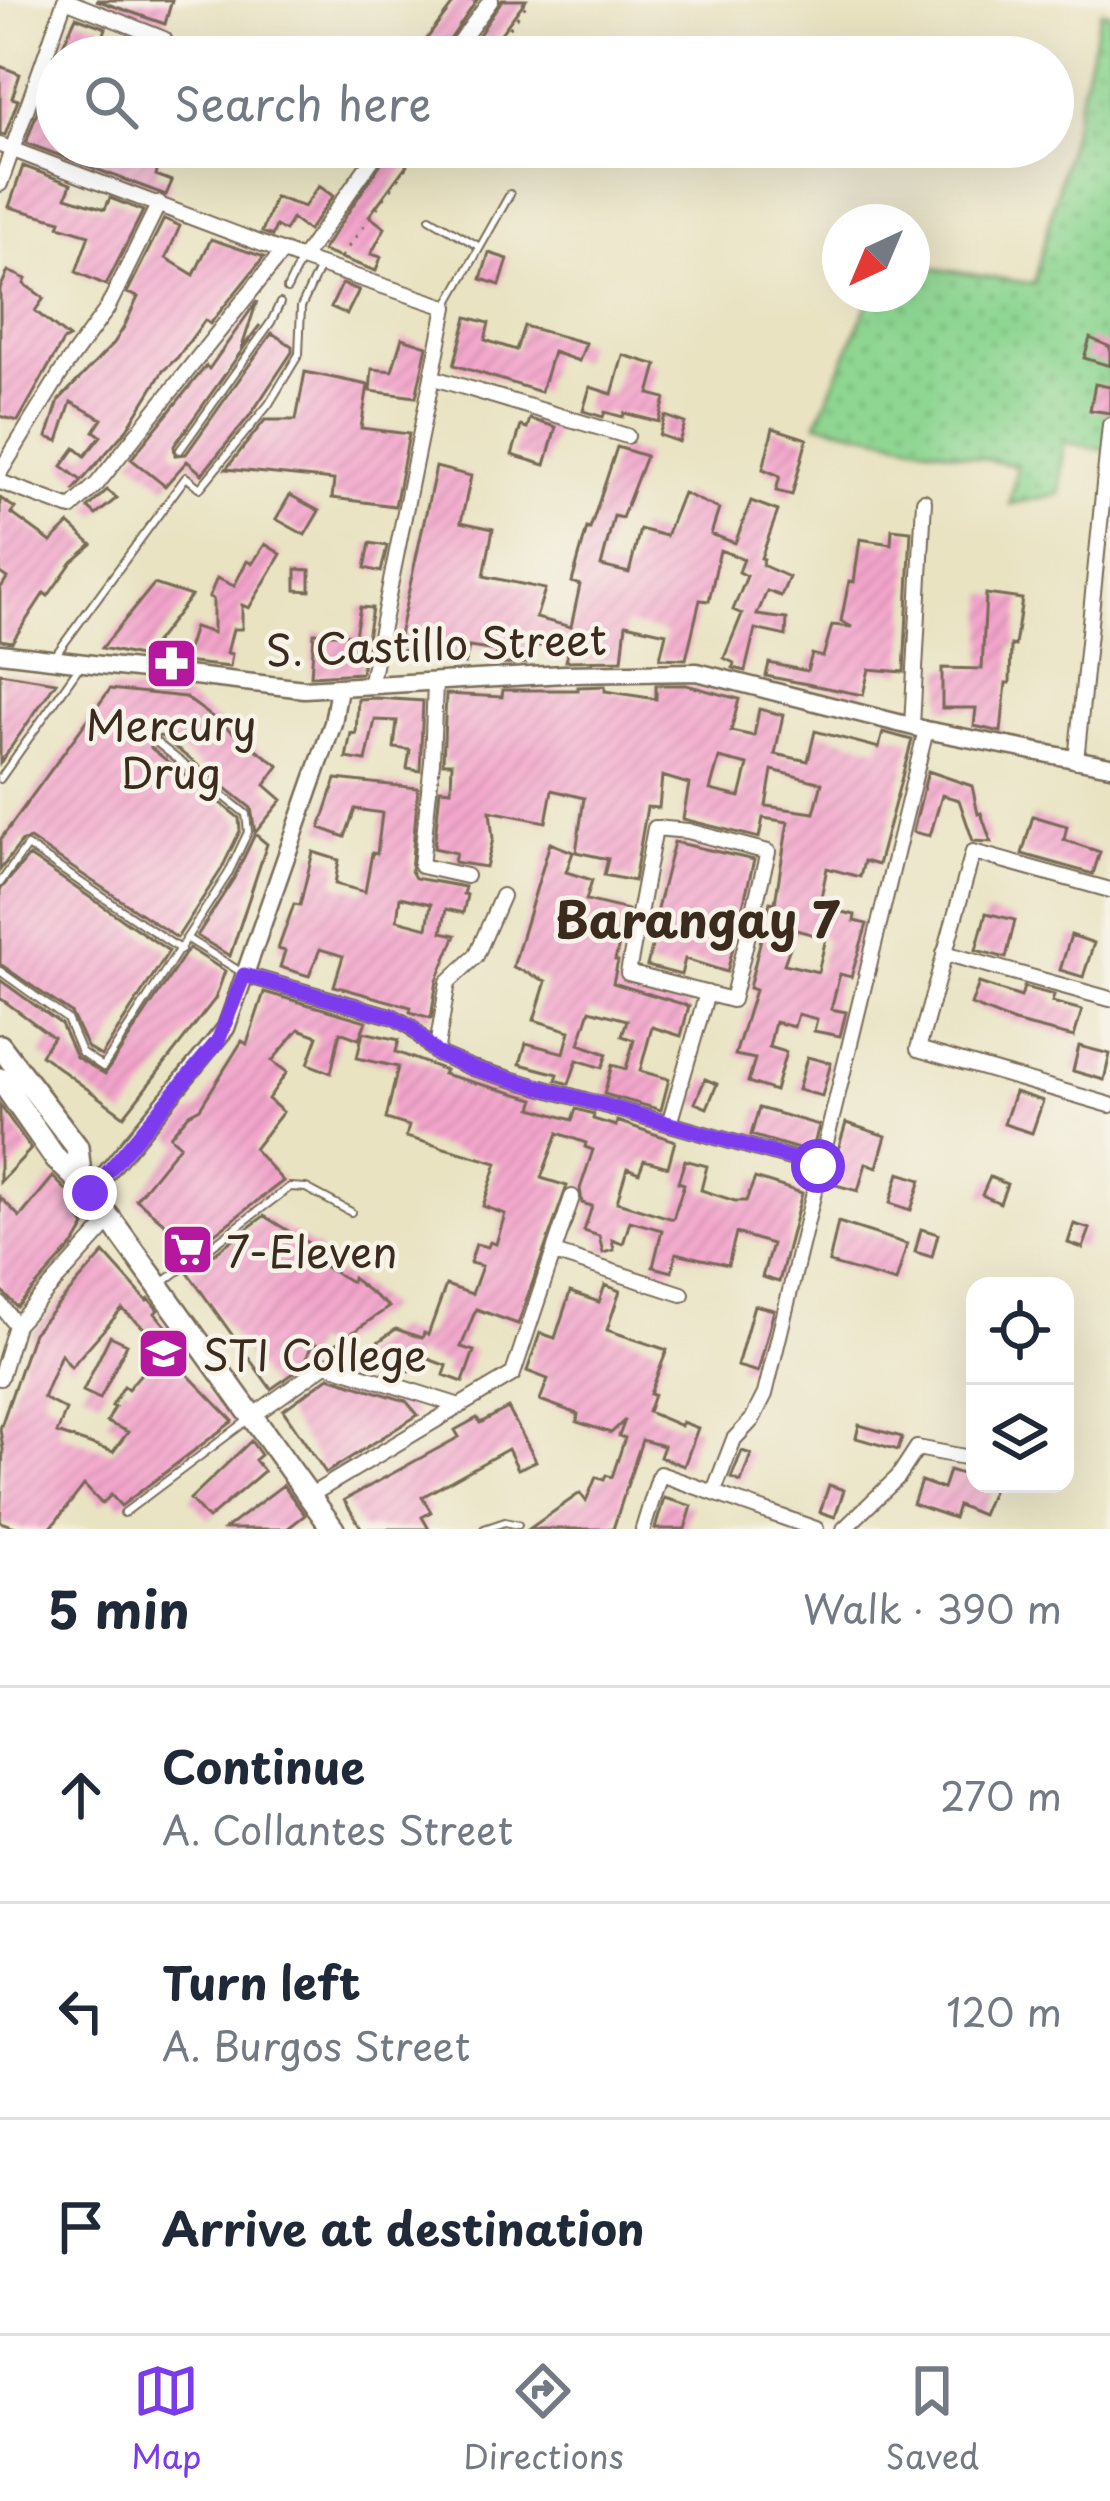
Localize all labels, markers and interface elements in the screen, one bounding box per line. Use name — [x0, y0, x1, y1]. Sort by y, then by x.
search box — [36, 36, 1074, 168]
text: Search here — [174, 68, 431, 136]
icon: search — [78, 69, 144, 135]
north arrow — [822, 204, 930, 312]
street label: S. Castillo Street — [264, 606, 608, 680]
pharmacy icon: Mercury Drug — [143, 636, 199, 692]
place label: Mercury Drug — [86, 692, 256, 803]
district label: Barangay 7 — [554, 882, 840, 954]
route start — [791, 1139, 845, 1193]
route end — [63, 1166, 117, 1220]
place label: 7-Eleven — [226, 1219, 398, 1282]
supermarket icon: 7-Eleven — [159, 1222, 215, 1278]
map controls — [966, 1277, 1074, 1493]
button: locate — [966, 1277, 1074, 1385]
place label: STI College — [202, 1322, 427, 1385]
school or university icon: STI College — [135, 1325, 191, 1381]
button: layers — [966, 1385, 1074, 1493]
text: 5 min — [48, 1569, 190, 1646]
text: Walk · 390 m — [803, 1578, 1062, 1637]
text: Continue — [162, 1731, 365, 1799]
icon: ahead — [48, 1762, 114, 1828]
text: 270 m — [940, 1765, 1062, 1824]
text: A. Collantes Street — [162, 1799, 513, 1858]
text: Turn left — [162, 1947, 361, 2015]
icon: left — [48, 1978, 114, 2044]
text: 120 m — [946, 1981, 1062, 2040]
text: A. Burgos Street — [162, 2015, 470, 2074]
text: Arrive at destination — [162, 2193, 645, 2261]
icon: arrive — [48, 2194, 114, 2260]
tab: Map — [131, 2358, 201, 2480]
tab: Directions — [463, 2358, 624, 2480]
tab: Saved — [885, 2358, 979, 2480]

